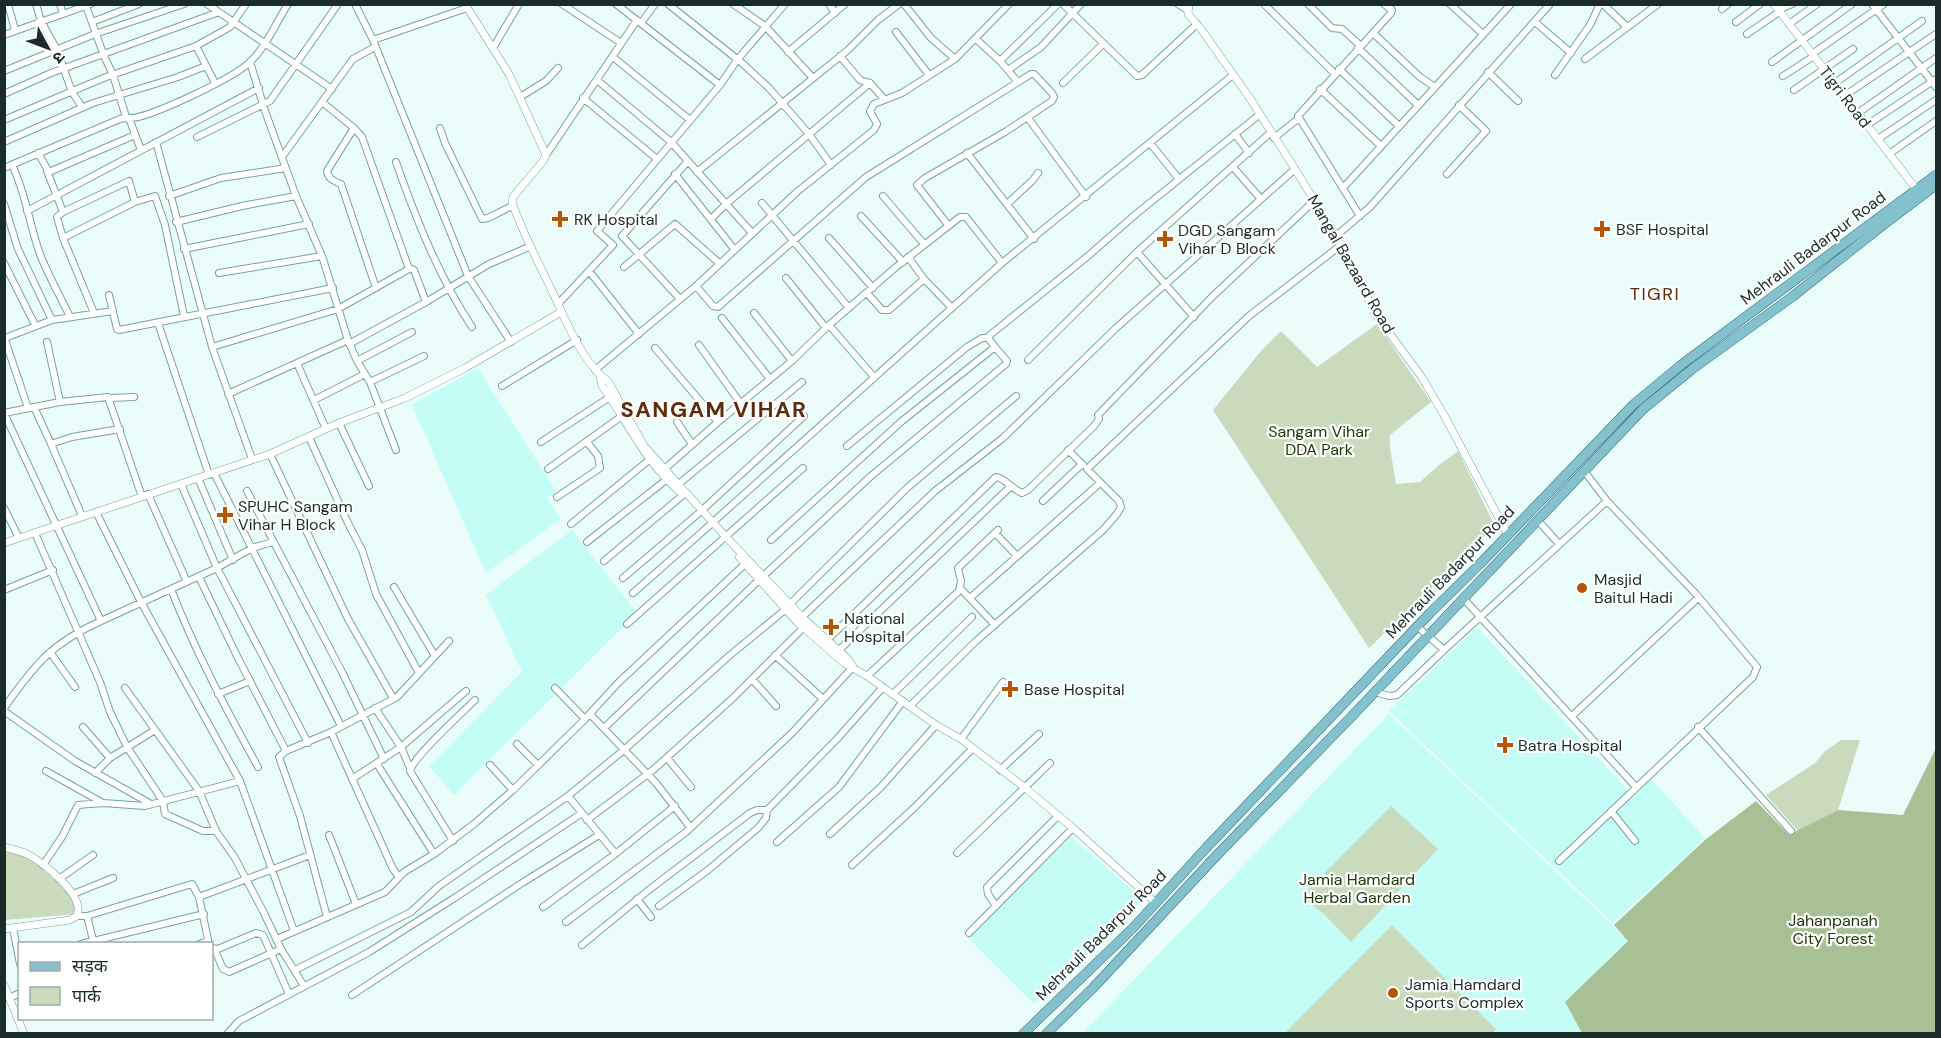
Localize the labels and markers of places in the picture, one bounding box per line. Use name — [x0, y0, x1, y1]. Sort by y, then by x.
place label: RK Hospital — [574, 209, 658, 230]
marker: RK Hospital — [551, 210, 569, 228]
place label: BSF Hospital — [1616, 219, 1709, 240]
place label: DGD Sangam Vihar D Block — [1178, 220, 1276, 259]
marker: BSF Hospital — [1593, 220, 1611, 238]
marker: DGD Sangam Vihar D Block — [1156, 230, 1174, 248]
place label: SPUHC Sangam Vihar H Block — [238, 496, 353, 535]
marker: SPUHC Sangam Vihar H Block — [216, 506, 234, 524]
place label: Masjid Baitul Hadi — [1594, 569, 1673, 608]
marker: Masjid Baitul Hadi — [1575, 581, 1589, 595]
place label: National Hospital — [844, 608, 905, 647]
marker: National Hospital — [822, 618, 840, 636]
place label: Base Hospital — [1024, 679, 1125, 700]
marker: Base Hospital — [1001, 680, 1019, 698]
place label: Batra Hospital — [1518, 735, 1622, 756]
marker: Batra Hospital — [1496, 736, 1514, 754]
place label: Jamia Hamdard Sports Complex — [1405, 974, 1524, 1013]
marker: Jamia Hamdard Sports Complex — [1386, 986, 1400, 1000]

